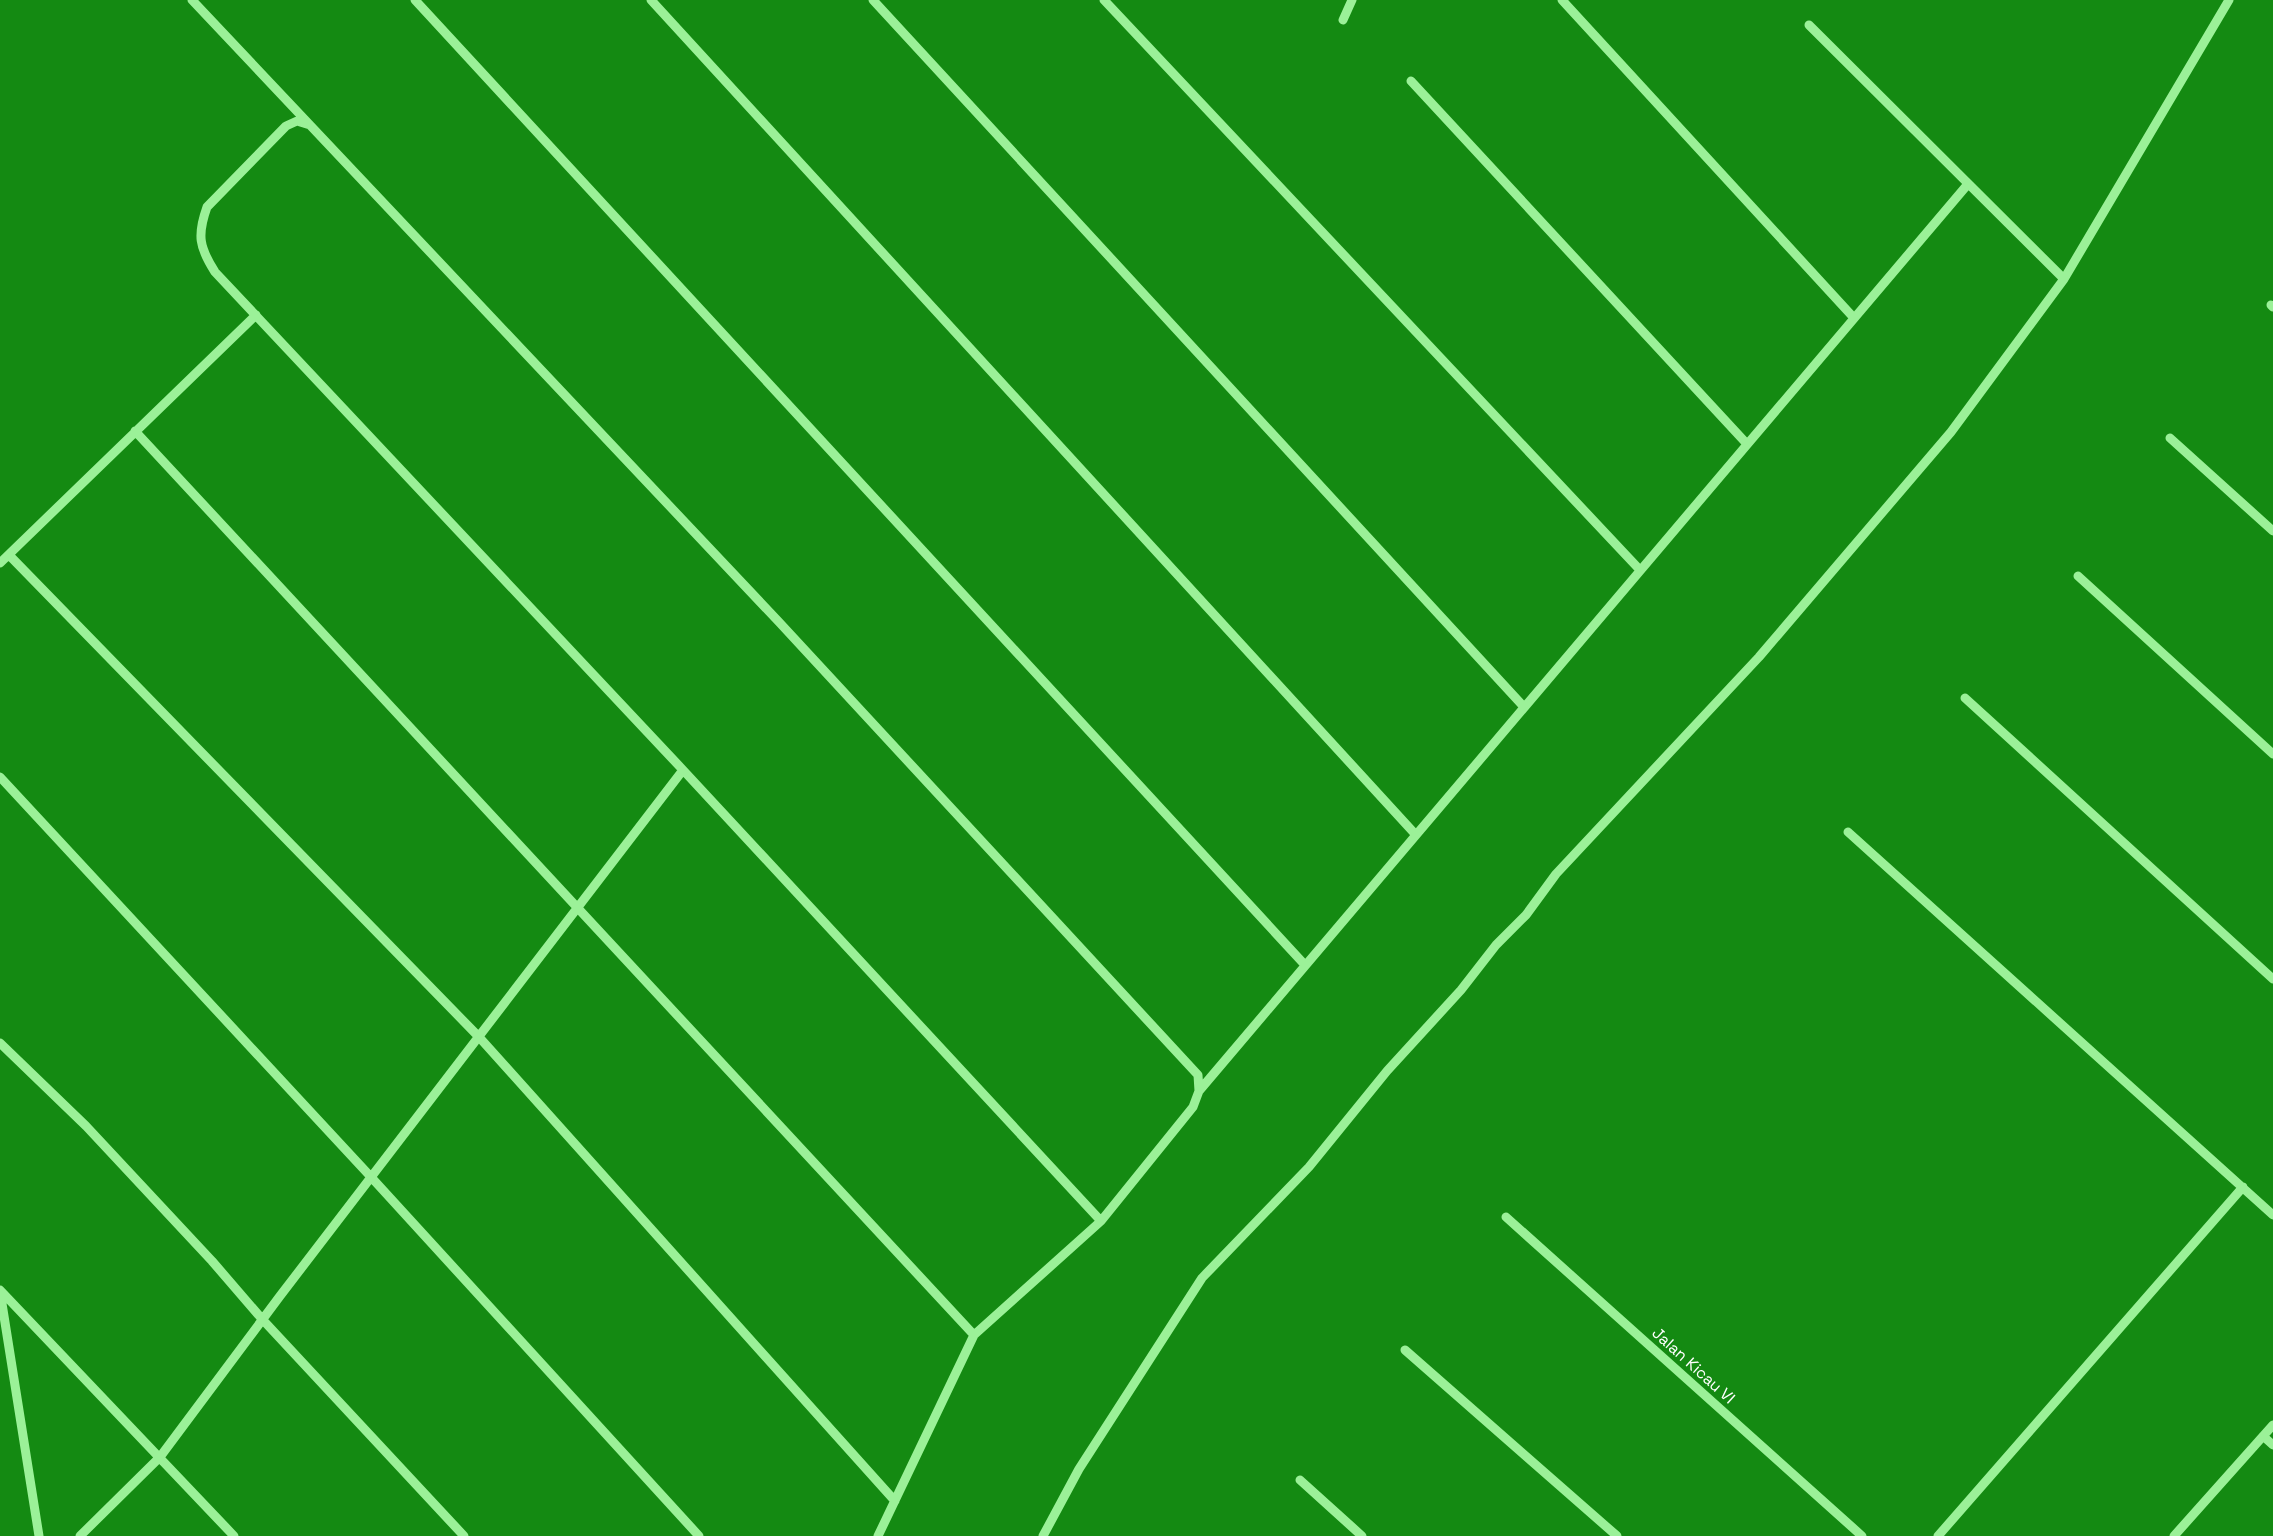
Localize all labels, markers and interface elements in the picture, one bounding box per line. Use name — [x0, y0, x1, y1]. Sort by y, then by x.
street label: Jalan Kicau VI — [1648, 1322, 1740, 1408]

